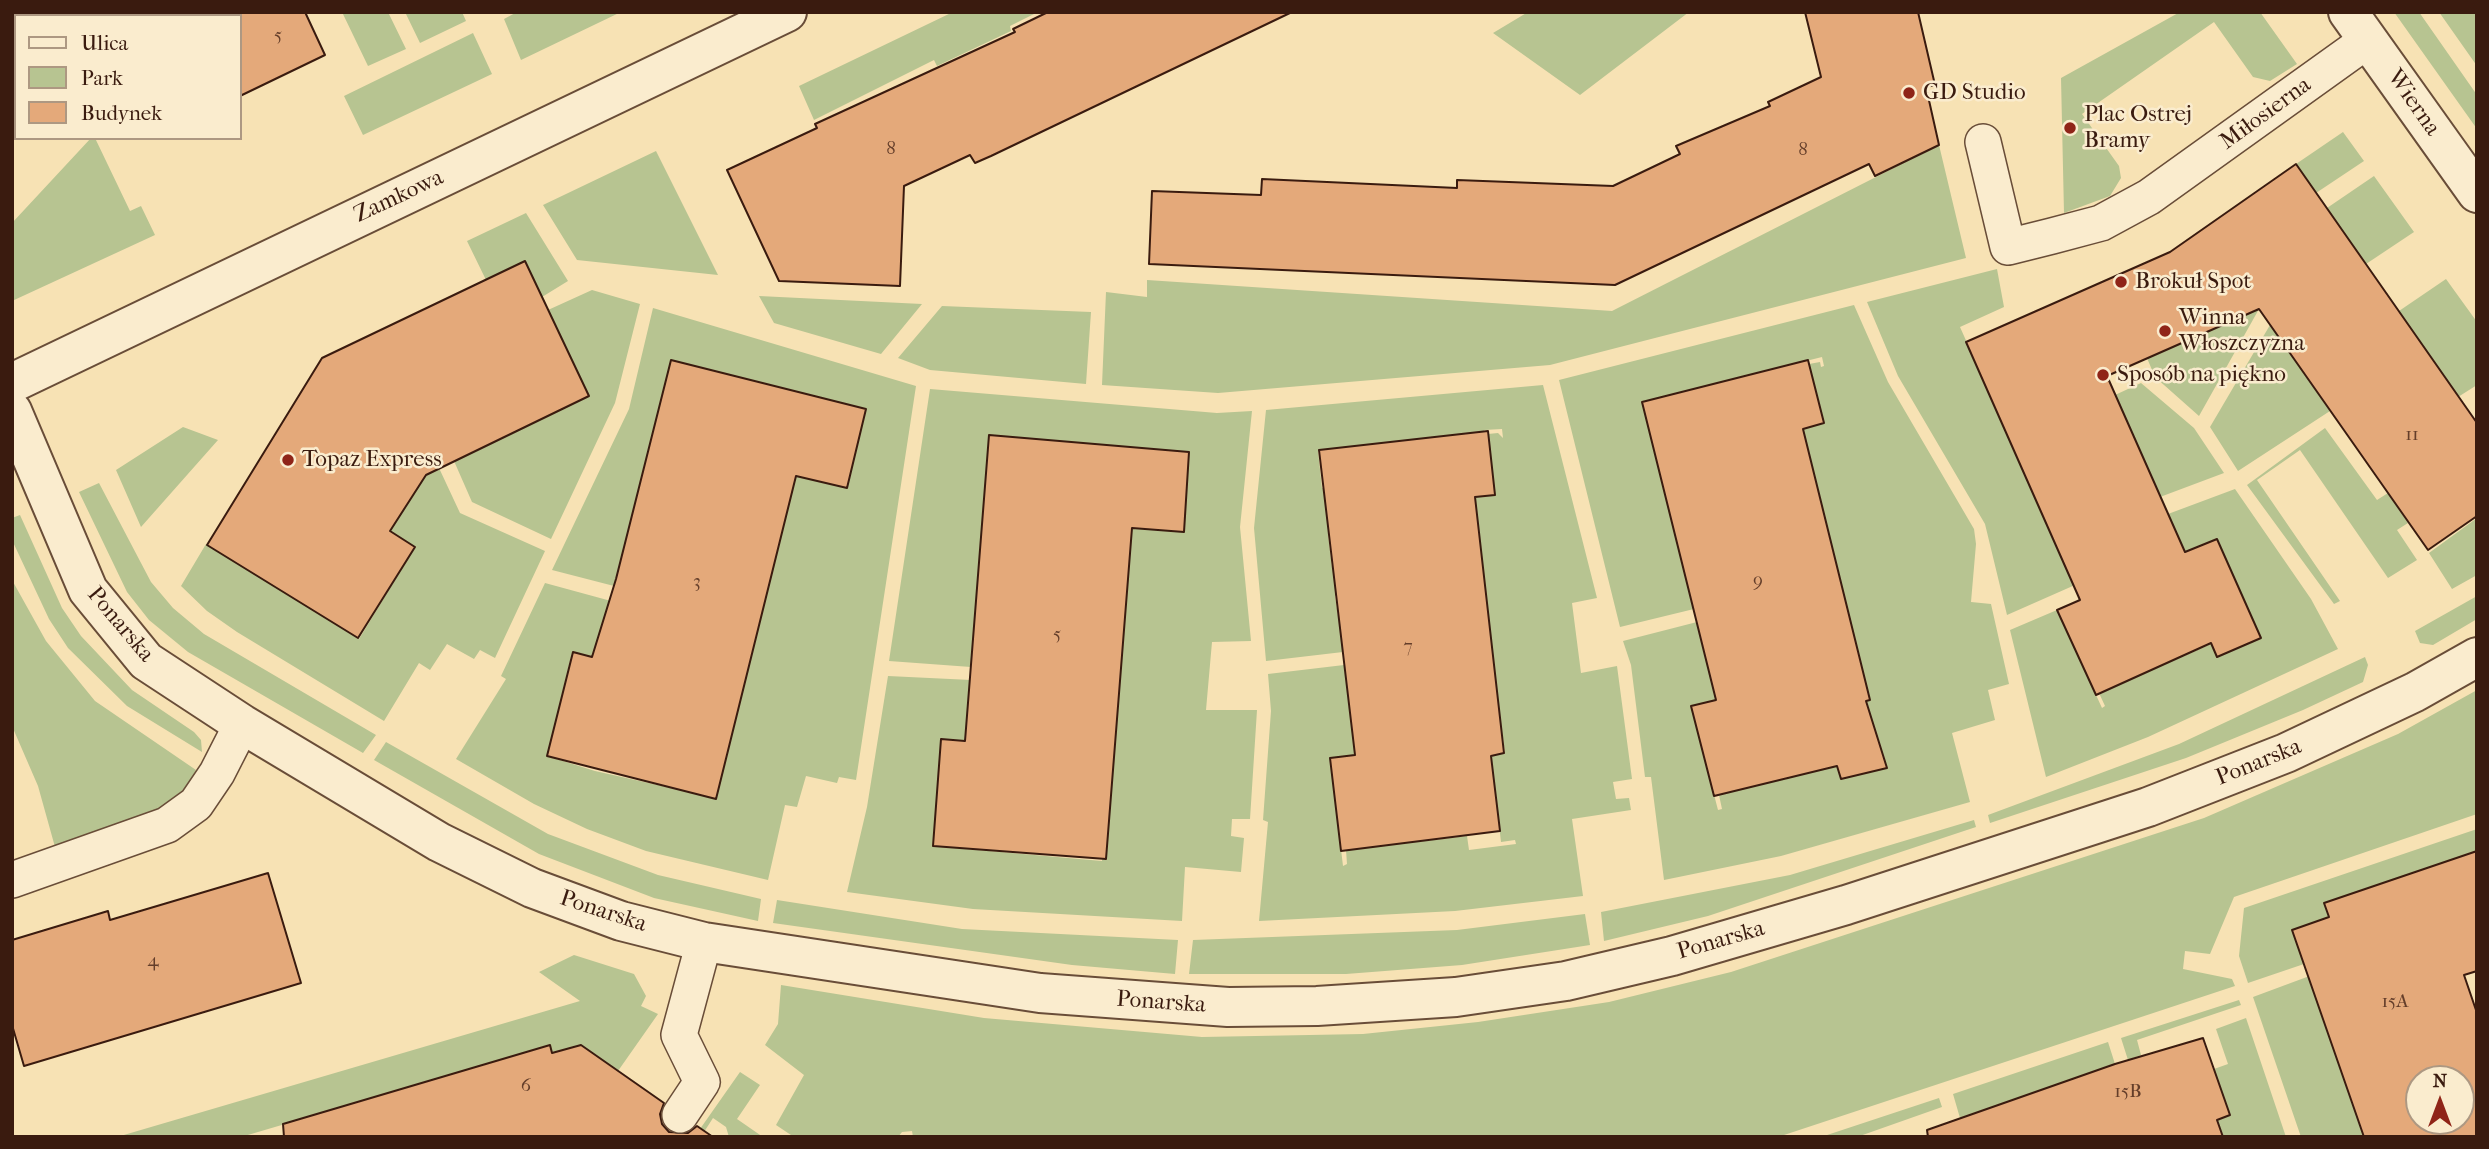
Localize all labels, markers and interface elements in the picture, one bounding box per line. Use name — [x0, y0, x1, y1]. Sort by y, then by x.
legend — [14, 14, 242, 140]
house number: 5 — [274, 25, 282, 47]
text: Ulica — [81, 31, 128, 55]
street label: Wierna — [2380, 65, 2446, 141]
text: Park — [81, 66, 123, 90]
street label: Miłosierna — [2215, 72, 2317, 156]
place label: GD Studio — [1923, 79, 2026, 107]
marker: GD Studio — [1901, 85, 1917, 101]
text: Budynek — [81, 101, 162, 125]
place label: Plac Ostrej Bramy — [2084, 101, 2192, 155]
marker: Plac Ostrej Bramy — [2062, 120, 2078, 136]
house number: 8 — [886, 138, 896, 160]
house number: 8 — [1798, 139, 1808, 161]
street label: Zamkowa — [350, 164, 448, 230]
place label: Brokuł Spot — [2135, 268, 2251, 296]
marker: Brokuł Spot — [2113, 274, 2129, 290]
place label: Winna Włoszczyzna — [2179, 304, 2305, 358]
marker: Winna Włoszczyzna — [2157, 323, 2173, 339]
place label: Sposób na piękno — [2117, 361, 2286, 389]
marker: Sposób na piękno — [2095, 367, 2111, 383]
house number: 11 — [2405, 424, 2419, 446]
place label: Topaz Express — [302, 446, 442, 474]
marker: Topaz Express — [280, 452, 296, 468]
house number: 9 — [1753, 570, 1763, 592]
house number: 3 — [693, 571, 701, 593]
street label: Ponarska — [81, 582, 159, 668]
house number: 5 — [1053, 624, 1061, 646]
house number: 7 — [1403, 636, 1413, 658]
street label: Ponarska — [2212, 733, 2306, 793]
street label: Ponarska — [556, 885, 650, 939]
street label: Ponarska — [1674, 915, 1768, 967]
house number: 4 — [147, 950, 159, 972]
street label: Ponarska — [1115, 986, 1207, 1020]
house number: 15A — [2381, 991, 2409, 1013]
north arrow — [2405, 1065, 2475, 1135]
text: N — [2433, 1070, 2447, 1092]
house number: 6 — [521, 1075, 531, 1097]
house number: 15B — [2114, 1081, 2142, 1103]

